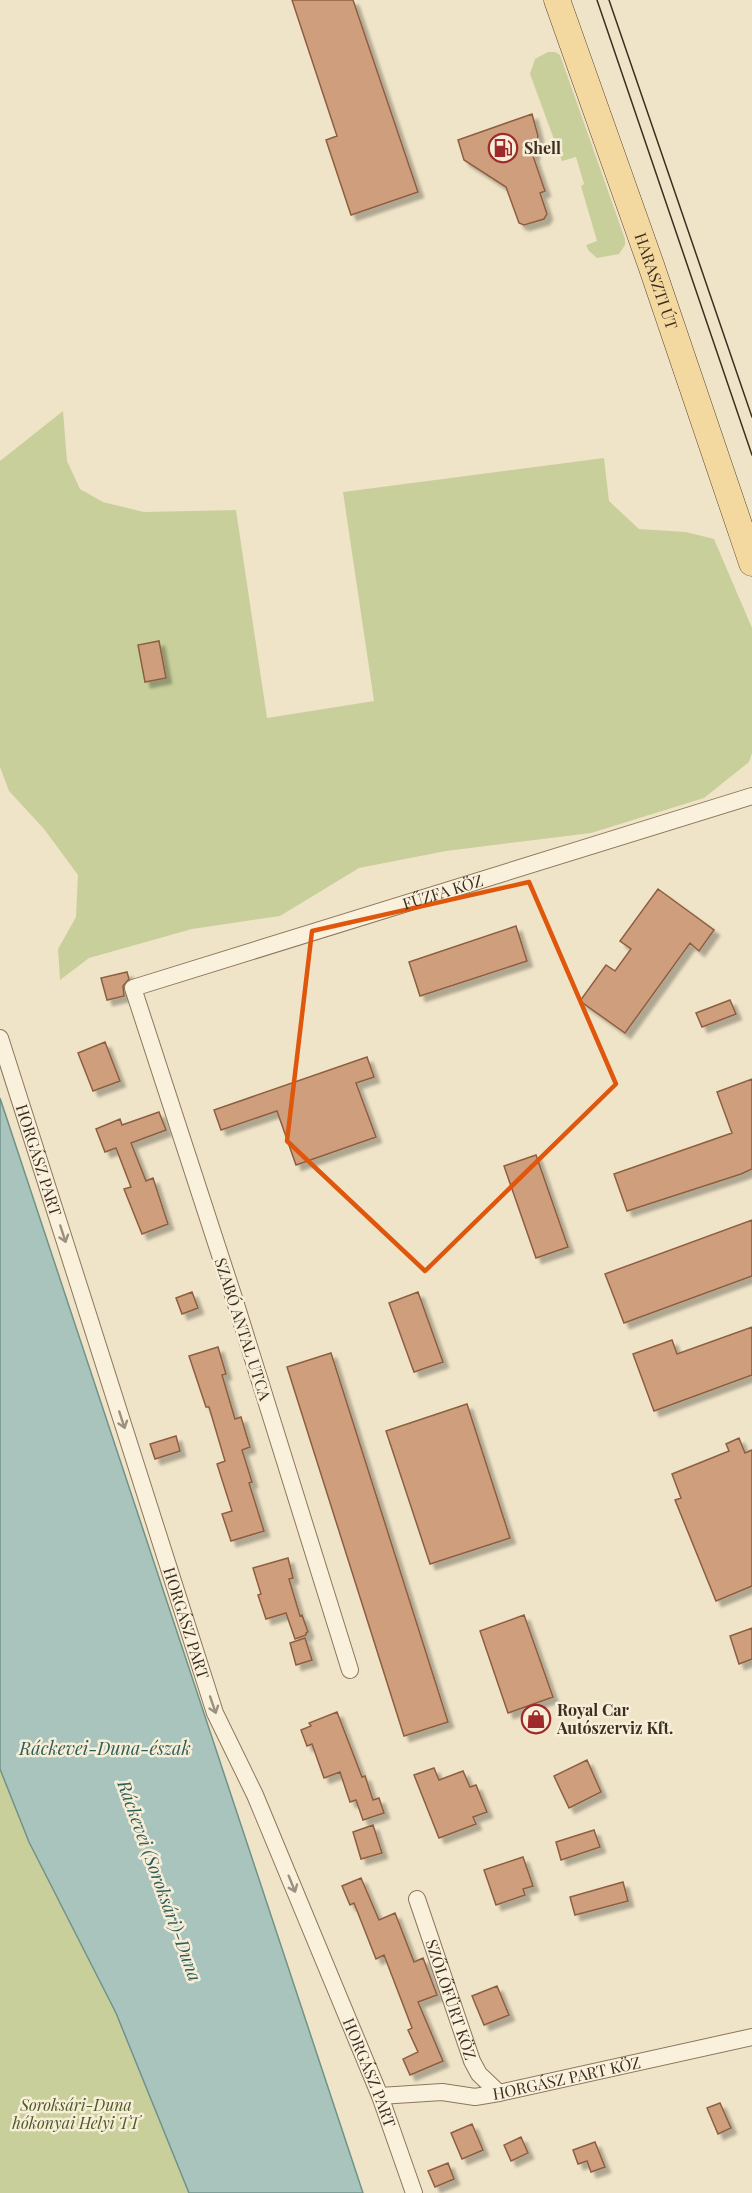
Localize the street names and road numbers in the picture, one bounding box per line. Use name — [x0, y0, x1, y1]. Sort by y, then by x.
street label: HARASZTI ÚT — [630, 230, 683, 332]
street label: FŰZFA KÖZ — [400, 869, 485, 914]
street label: HORGÁSZ PART — [12, 1101, 67, 1218]
street label: SZABÓ ANTAL UTCA — [211, 1255, 277, 1404]
street label: HORGÁSZ PART — [159, 1564, 214, 1682]
street label: SZŐLŐFÜRT KÖZ — [421, 1936, 482, 2062]
street label: HORGÁSZ PART — [339, 2014, 401, 2130]
street label: HORGÁSZ PART KÖZ — [491, 2051, 642, 2104]

